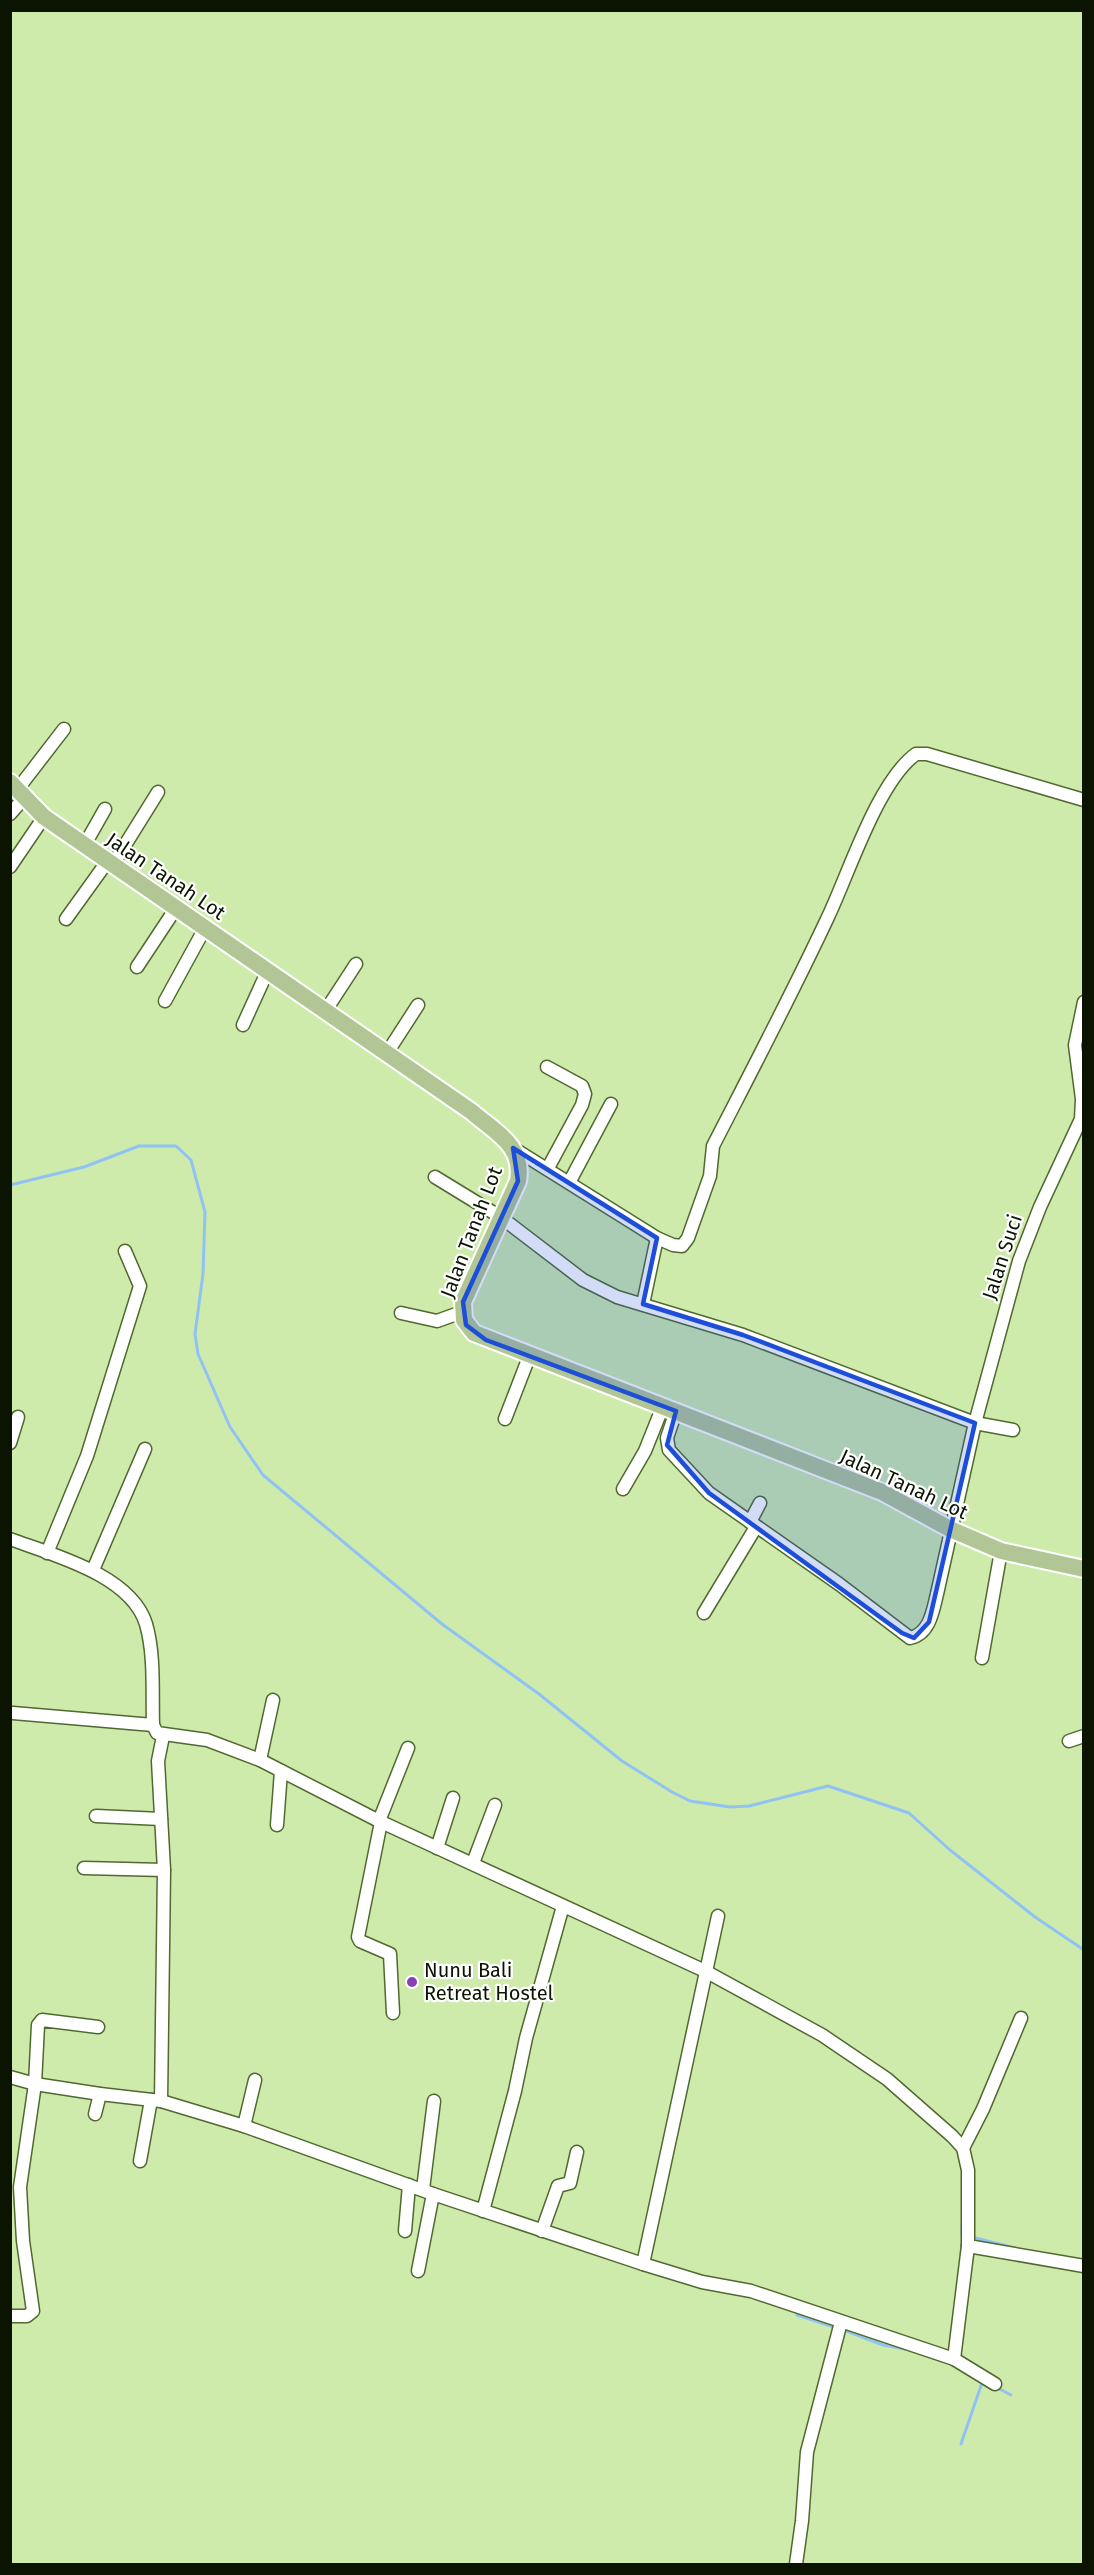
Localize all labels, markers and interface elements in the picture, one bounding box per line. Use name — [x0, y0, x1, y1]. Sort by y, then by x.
street label: Jalan Tanah Lot — [102, 827, 231, 925]
street label: Jalan Tanah Lot — [435, 1162, 507, 1301]
street label: Jalan Suci — [977, 1211, 1027, 1303]
street label: Jalan Tanah Lot — [836, 1444, 973, 1525]
place label: Nunu Bali Retreat Hostel — [424, 1958, 554, 2005]
marker: Nunu Bali Retreat Hostel — [405, 1975, 419, 1989]

